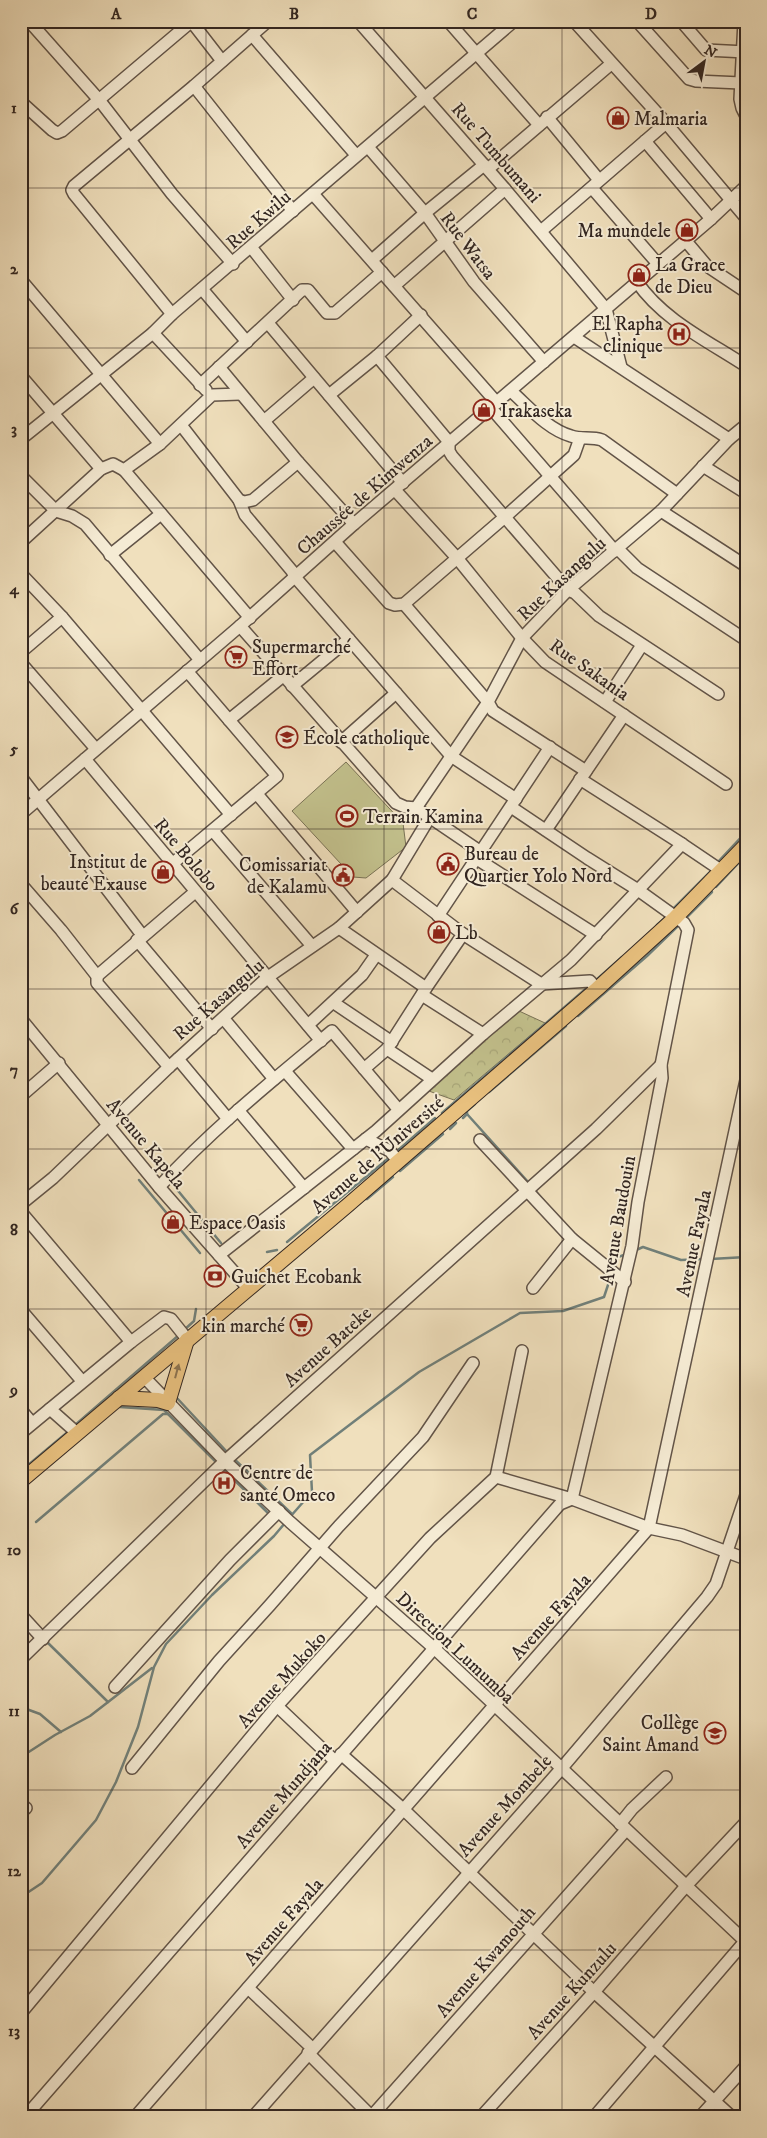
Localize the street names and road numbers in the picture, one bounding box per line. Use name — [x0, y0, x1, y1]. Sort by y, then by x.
street label: Rue Tumbumani — [446, 98, 546, 208]
street label: Rue Kwilu — [222, 186, 296, 255]
street label: Rue Watsa — [435, 208, 501, 284]
street label: Chaussée de Kimwenza — [292, 430, 438, 560]
street label: Rue Kasangulu — [513, 532, 611, 626]
street label: Rue Sakania — [545, 634, 633, 706]
street label: Rue Bolobo — [149, 814, 223, 896]
street label: Rue Kasangulu — [169, 954, 269, 1046]
street label: Avenue de l’Université — [307, 1091, 449, 1219]
street label: Avenue Kapela — [101, 1094, 190, 1194]
street label: Avenue Baudouin — [596, 1154, 641, 1287]
street label: Avenue Fayala — [672, 1188, 717, 1299]
street label: Avenue Bateke — [279, 1302, 377, 1392]
street label: Avenue Fayala — [506, 1569, 596, 1665]
street label: Direction Lumumba — [391, 1587, 519, 1709]
street label: Avenue Mukoko — [233, 1627, 331, 1733]
street label: Avenue Mundjana — [231, 1736, 337, 1854]
street label: Avenue Mombele — [453, 1750, 557, 1862]
street label: Avenue Fayala — [240, 1873, 328, 1971]
street label: Avenue Kwamouth — [431, 1901, 541, 2023]
street label: Avenue Kunzulu — [522, 1937, 622, 2045]

